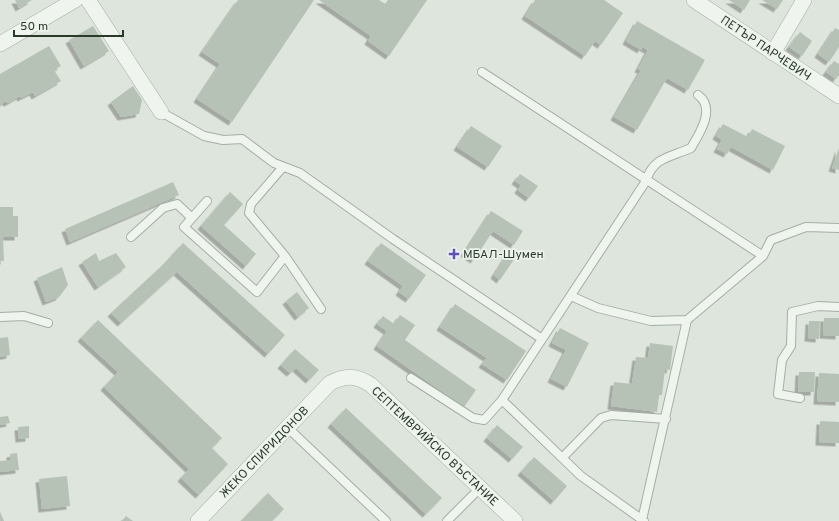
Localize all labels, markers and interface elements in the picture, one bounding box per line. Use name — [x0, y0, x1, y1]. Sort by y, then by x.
scale bar — [14, 12, 123, 38]
street label: ПЕТЪР ПАРЧЕВИЧ — [717, 13, 814, 85]
text: 50 m — [20, 19, 48, 35]
place label: МБАЛ-Шумен — [463, 247, 544, 263]
marker: МБАЛ-Шумен — [448, 248, 460, 260]
street label: СЕПТЕМВРИЙСКО ВЪСТАНИЕ — [367, 383, 501, 510]
street label: ЖЕКО СПИРИДОНОВ — [217, 403, 313, 502]

